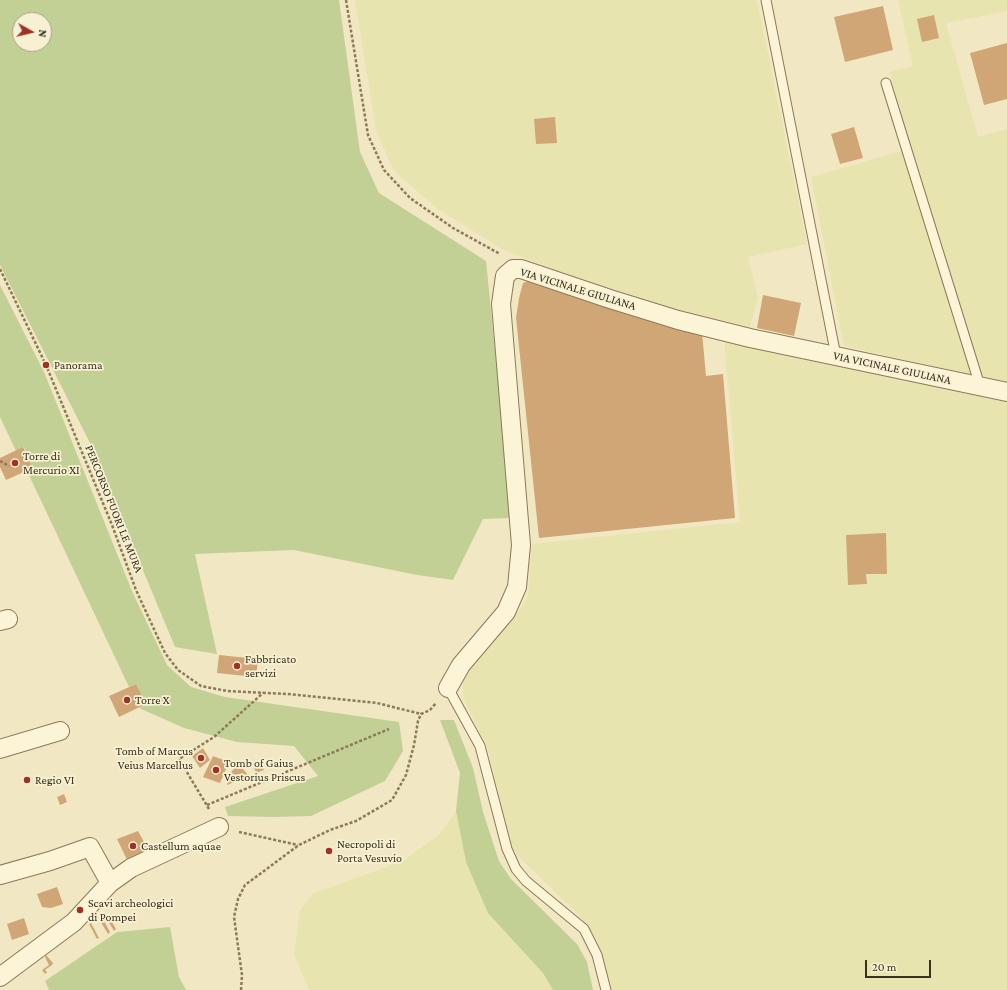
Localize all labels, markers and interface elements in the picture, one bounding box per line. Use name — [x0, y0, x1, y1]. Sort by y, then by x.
north arrow — [12, 12, 52, 52]
text: N — [36, 29, 49, 38]
street label: VIA VICINALE GIULIANA — [518, 265, 638, 313]
street label: VIA VICINALE GIULIANA — [832, 348, 952, 388]
place label: Panorama — [54, 358, 103, 372]
marker: Panorama — [41, 360, 51, 370]
street label: PERCORSO FUORI LE MURA — [82, 443, 146, 575]
place label: Torre di Mercurio XI — [23, 449, 80, 477]
marker: Torre di Mercurio XI — [10, 458, 20, 468]
place label: Fabbricato servizi — [245, 652, 296, 680]
marker: Fabbricato servizi — [232, 661, 242, 671]
place label: Torre X — [135, 693, 170, 707]
marker: Torre X — [122, 695, 132, 705]
place label: Tomb of Marcus Veius Marcellus — [116, 744, 193, 772]
marker: Tomb of Marcus Veius Marcellus — [196, 753, 206, 763]
place label: Tomb of Gaius Vestorius Priscus — [224, 756, 305, 784]
marker: Tomb of Gaius Vestorius Priscus — [211, 765, 221, 775]
place label: Regio VI — [35, 773, 74, 787]
marker: Regio VI — [22, 775, 32, 785]
place label: Necropoli di Porta Vesuvio — [337, 837, 402, 865]
place label: Castellum aquae — [141, 839, 221, 853]
marker: Castellum aquae — [128, 841, 138, 851]
marker: Necropoli di Porta Vesuvio — [324, 846, 334, 856]
place label: Scavi archeologici di Pompei — [88, 896, 173, 924]
marker: Scavi archeologici di Pompei — [75, 905, 85, 915]
scale bar — [867, 952, 933, 978]
text: 20 m — [872, 960, 896, 974]

